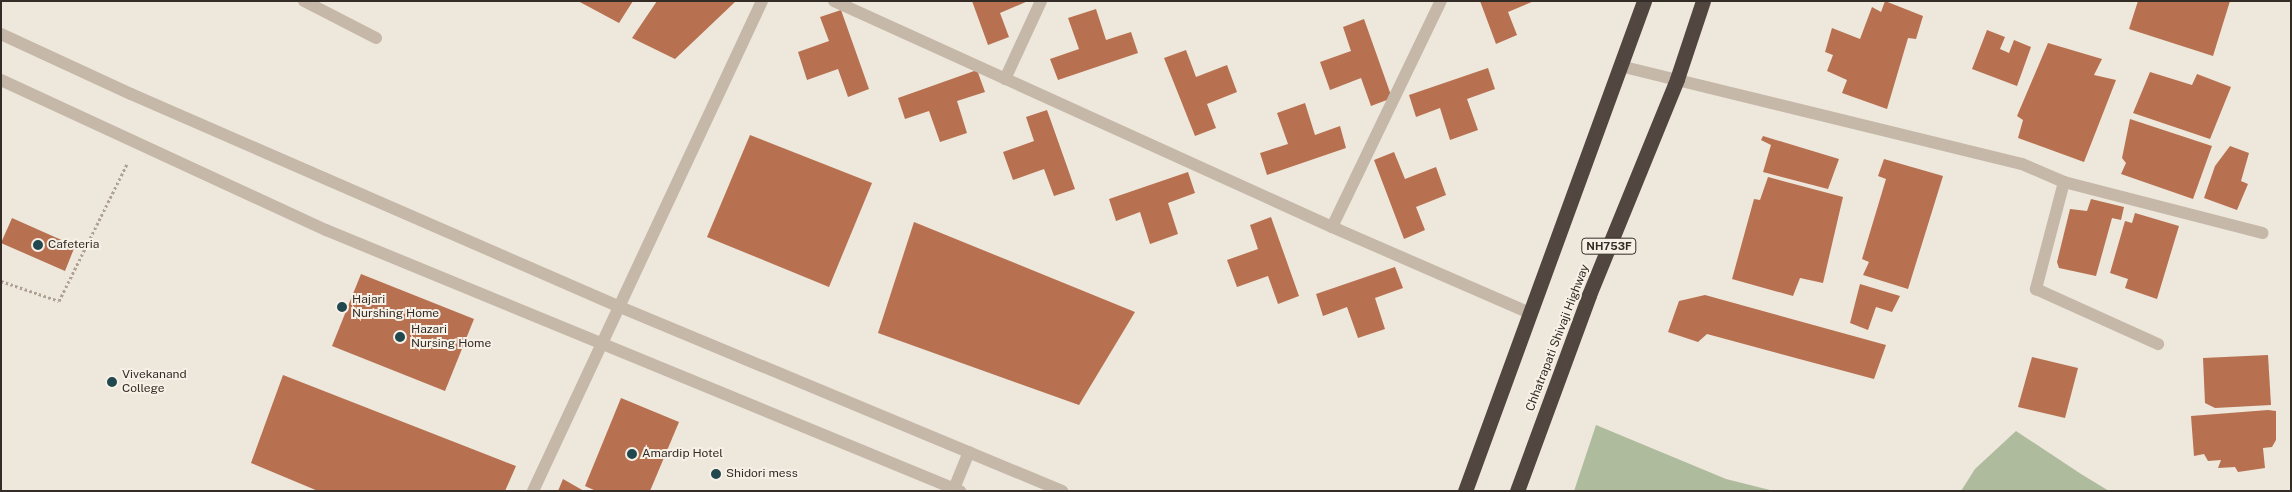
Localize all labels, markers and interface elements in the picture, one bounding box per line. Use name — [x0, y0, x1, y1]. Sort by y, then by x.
place label: Cafeteria — [48, 238, 99, 252]
road number: NH753F — [1580, 238, 1638, 255]
marker: Cafeteria — [32, 239, 44, 251]
street label: Chhatrapati Shivaji Highway — [1523, 262, 1593, 414]
place label: Hajari Nurshing Home — [352, 293, 439, 321]
marker: Hajari Nurshing Home — [336, 301, 348, 313]
place label: Hazari Nursing Home — [411, 323, 491, 351]
marker: Hazari Nursing Home — [393, 330, 407, 344]
place label: Vivekanand College — [122, 368, 187, 396]
marker: Vivekanand College — [106, 376, 118, 388]
place label: Amardip Hotel — [642, 447, 723, 461]
marker: Amardip Hotel — [626, 448, 638, 460]
place label: Shidori mess — [726, 467, 798, 481]
marker: Shidori mess — [710, 468, 722, 480]

